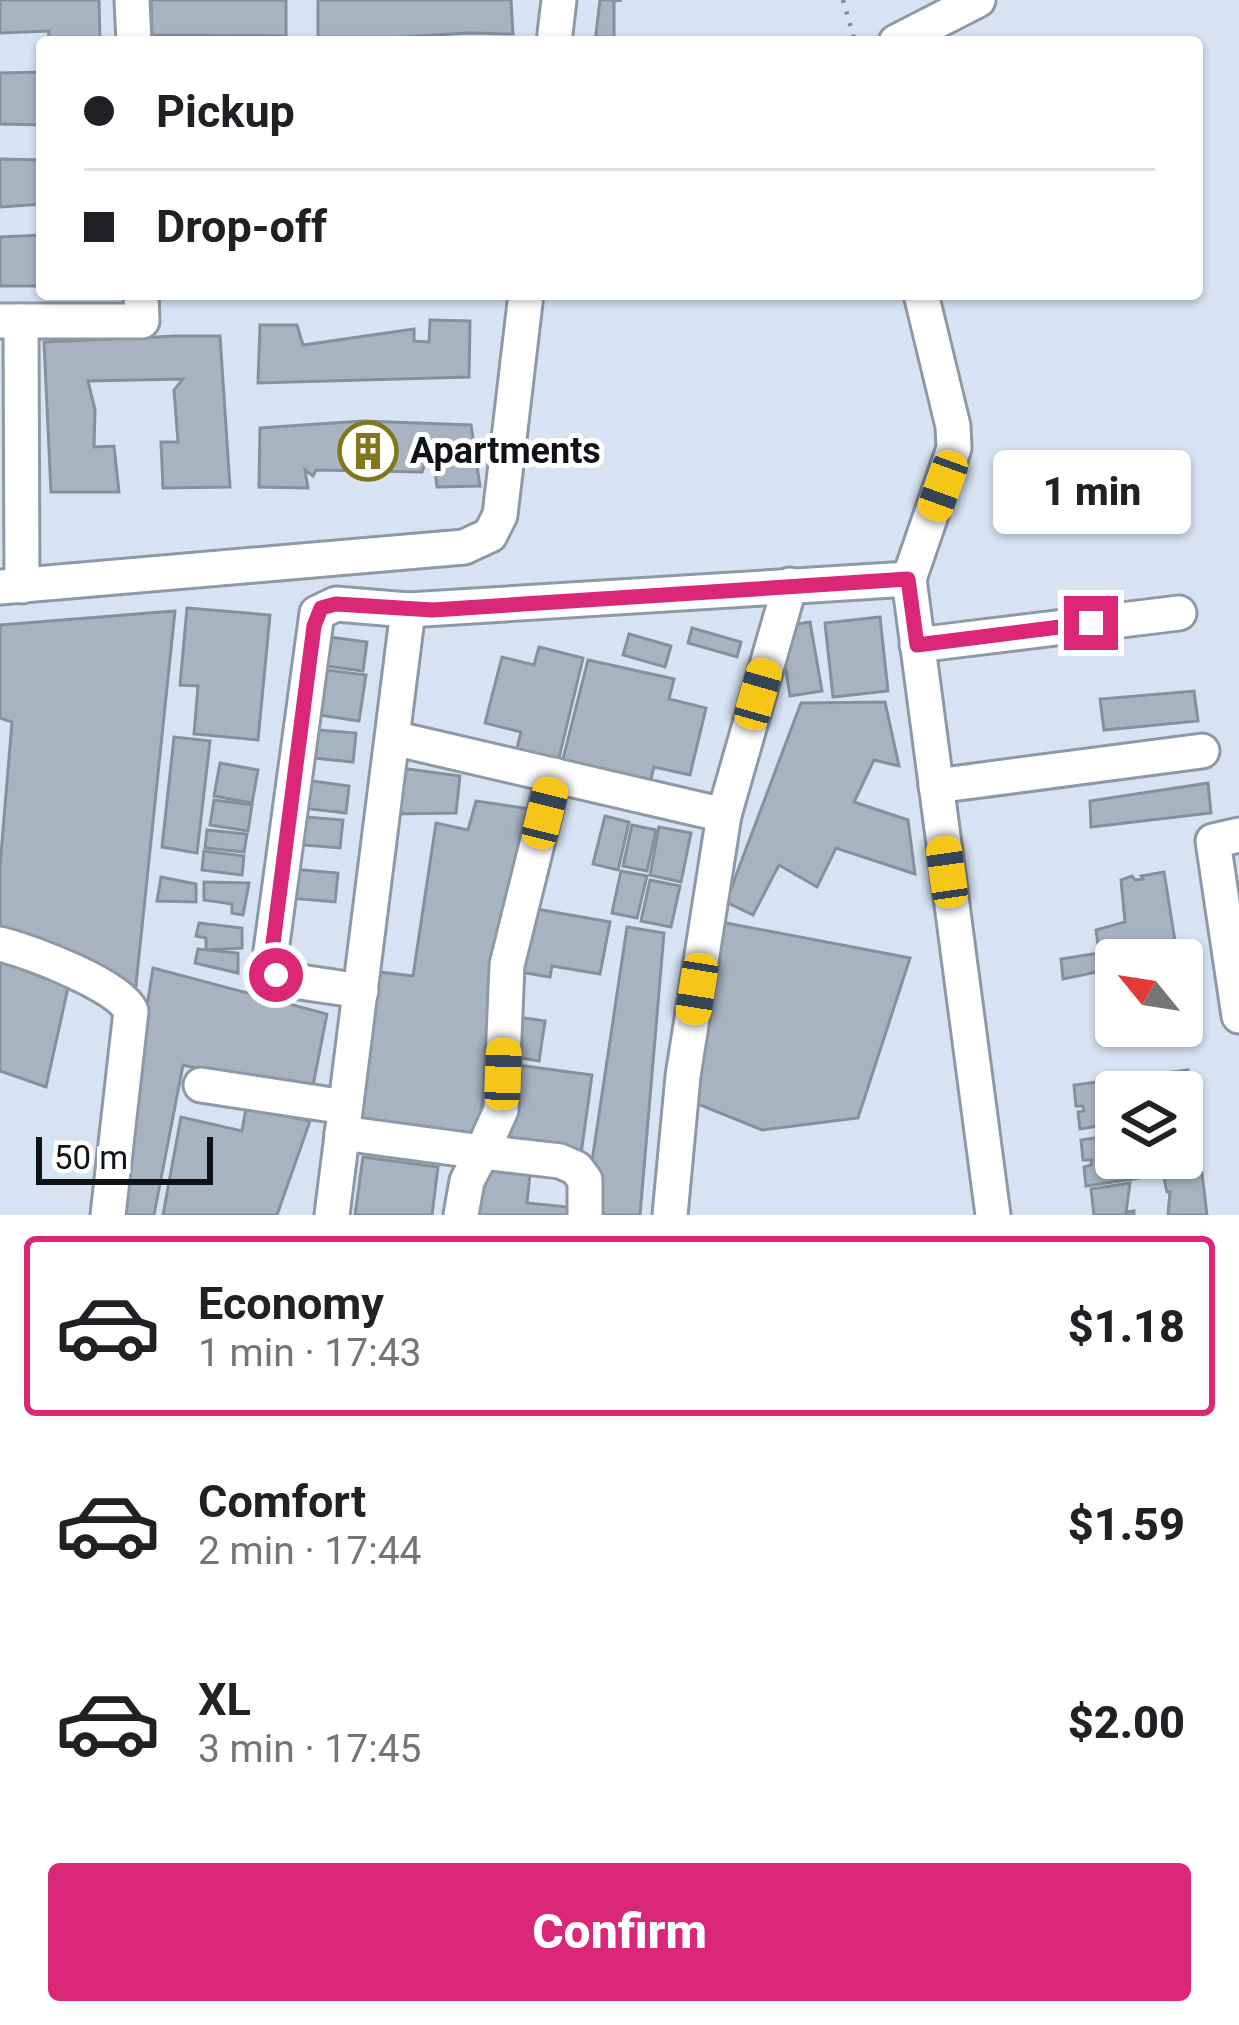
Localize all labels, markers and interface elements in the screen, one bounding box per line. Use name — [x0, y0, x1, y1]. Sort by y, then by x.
text: Pickup — [156, 85, 295, 138]
text: Drop-off — [156, 200, 327, 253]
building icon: Apartments — [337, 420, 399, 482]
place label: Apartments — [410, 430, 601, 472]
car — [914, 446, 972, 526]
callout: 1 min — [992, 449, 1190, 533]
text: 1 min — [1043, 469, 1141, 515]
route end — [1064, 596, 1118, 650]
car — [731, 654, 785, 734]
car — [519, 774, 571, 852]
car — [924, 834, 970, 910]
north arrow — [1095, 939, 1203, 1047]
map controls — [1095, 939, 1203, 1179]
route start — [249, 948, 303, 1002]
car — [674, 951, 720, 1027]
car — [484, 1037, 522, 1111]
button: layers — [1095, 1071, 1203, 1179]
scale bar — [36, 1131, 213, 1184]
text: 50 m — [54, 1138, 128, 1177]
icon: car — [54, 1272, 162, 1380]
text: Economy — [198, 1277, 384, 1330]
text: $1.18 — [1068, 1300, 1185, 1353]
text: 1 min · 17:43 — [198, 1330, 421, 1376]
icon: car — [54, 1470, 162, 1578]
text: Comfort — [198, 1475, 366, 1528]
text: $1.59 — [1068, 1498, 1185, 1551]
text: 2 min · 17:44 — [198, 1528, 421, 1574]
icon: car — [54, 1668, 162, 1776]
text: XL — [198, 1673, 251, 1726]
text: $2.00 — [1068, 1696, 1185, 1749]
text: 3 min · 17:45 — [198, 1726, 421, 1772]
button: Confirm — [48, 1863, 1191, 2001]

